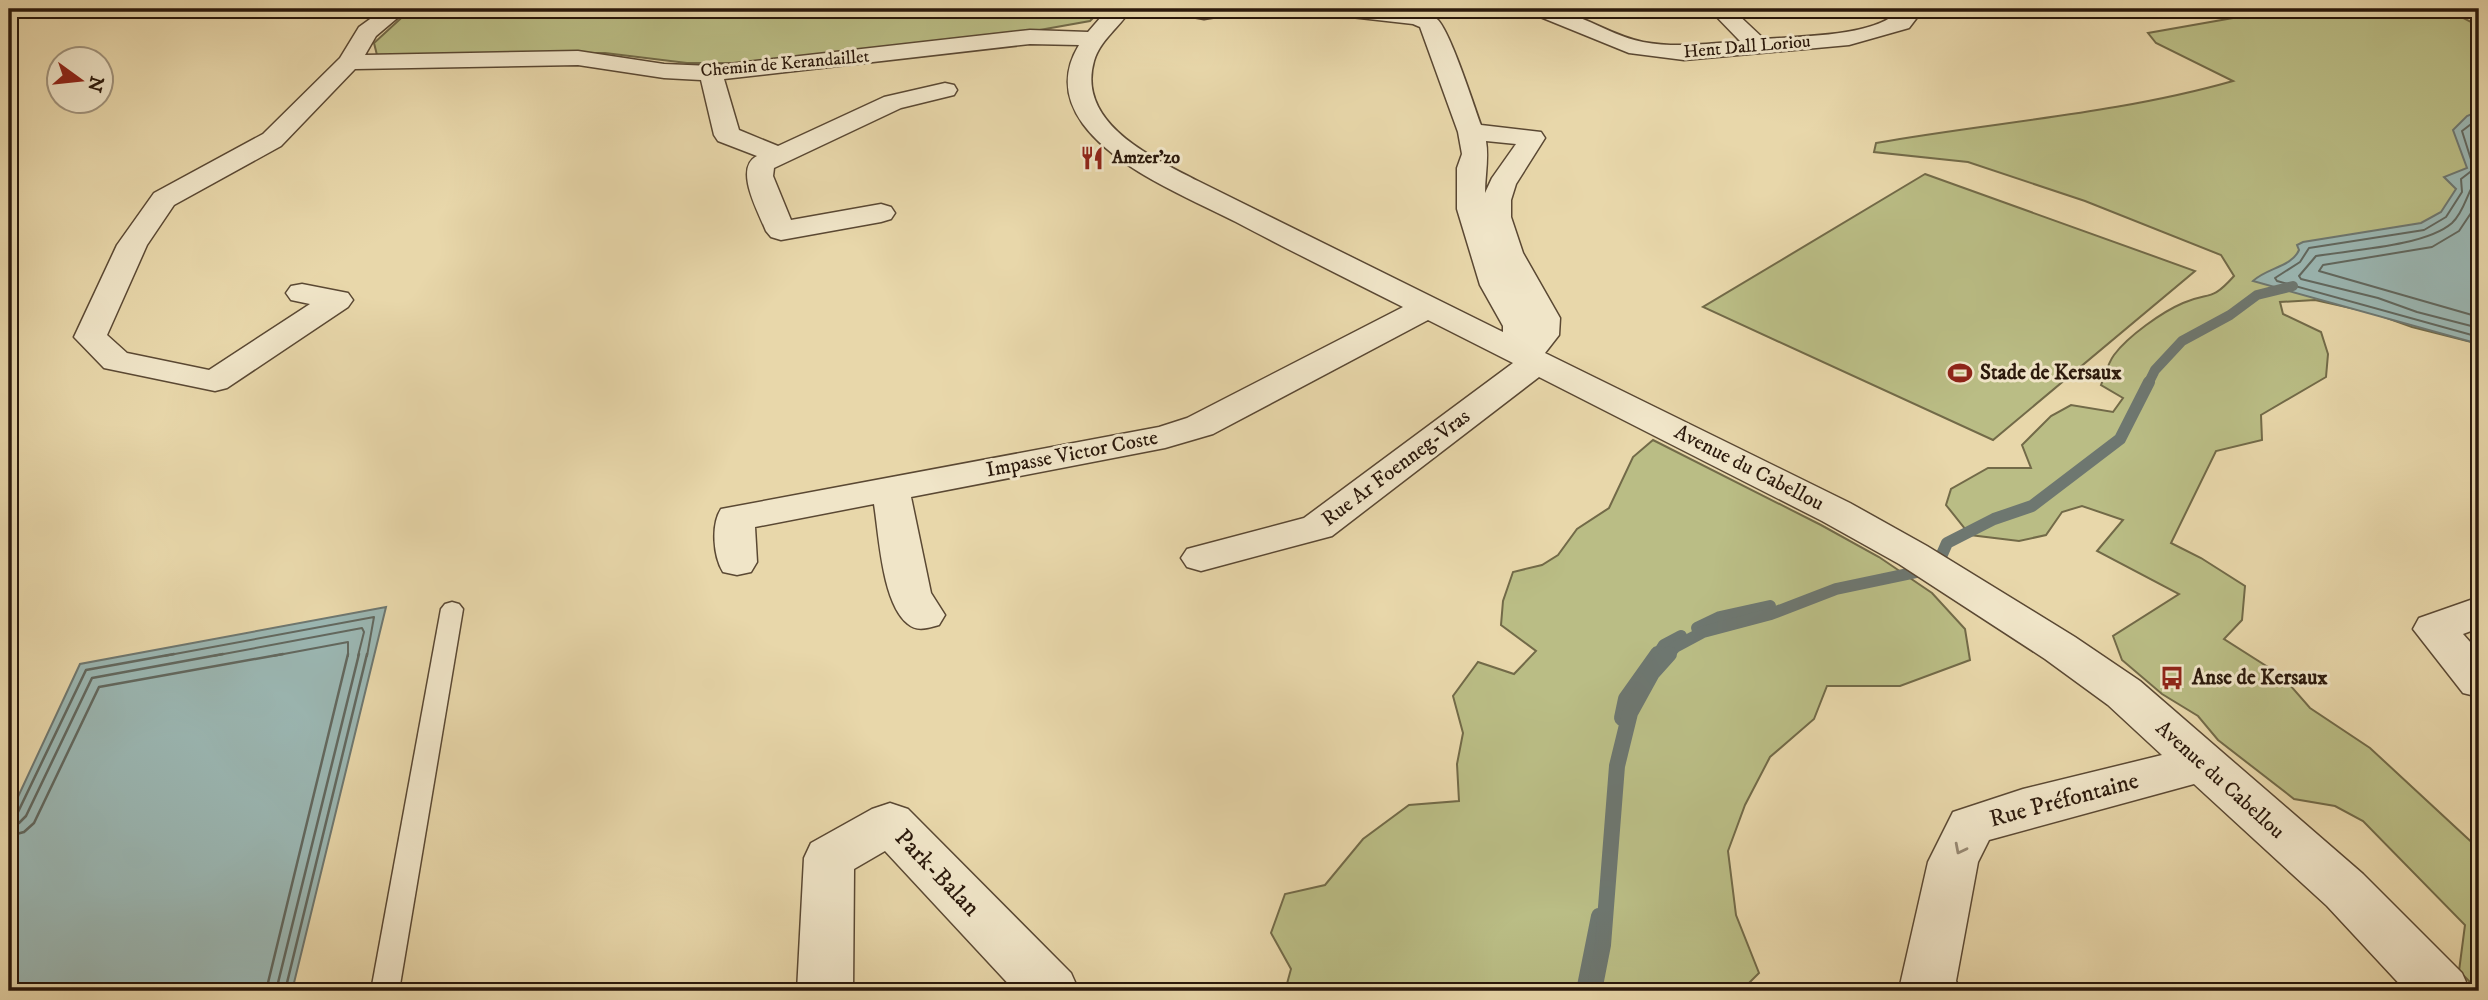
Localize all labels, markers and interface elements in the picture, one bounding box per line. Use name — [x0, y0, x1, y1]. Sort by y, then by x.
street label: Hent Dall Loriou — [1683, 30, 1812, 64]
north arrow — [46, 46, 116, 116]
street label: Chemin de Kerandaillet — [700, 46, 871, 82]
text: N — [82, 73, 108, 95]
restaurant icon: Amzer’zo — [1078, 144, 1106, 172]
place label: Amzer’zo — [1111, 147, 1180, 169]
sports icon: Stade de Kersaux — [1946, 359, 1974, 387]
place label: Stade de Kersaux — [1980, 360, 2122, 386]
street label: Rue Ar Foenneg-Vras — [1317, 404, 1475, 532]
street label: Avenue du Cabellou — [1670, 419, 1828, 517]
street label: Impasse Victor Coste — [984, 425, 1160, 483]
bus stop icon: Anse de Kersaux — [2158, 664, 2186, 692]
place label: Anse de Kersaux — [2191, 665, 2328, 691]
street label: Avenue du Cabellou — [2150, 715, 2290, 845]
street label: Rue Préfontaine — [1986, 766, 2142, 834]
street label: Park-Balan — [888, 823, 986, 923]
one-way arrow — [1955, 842, 1969, 854]

